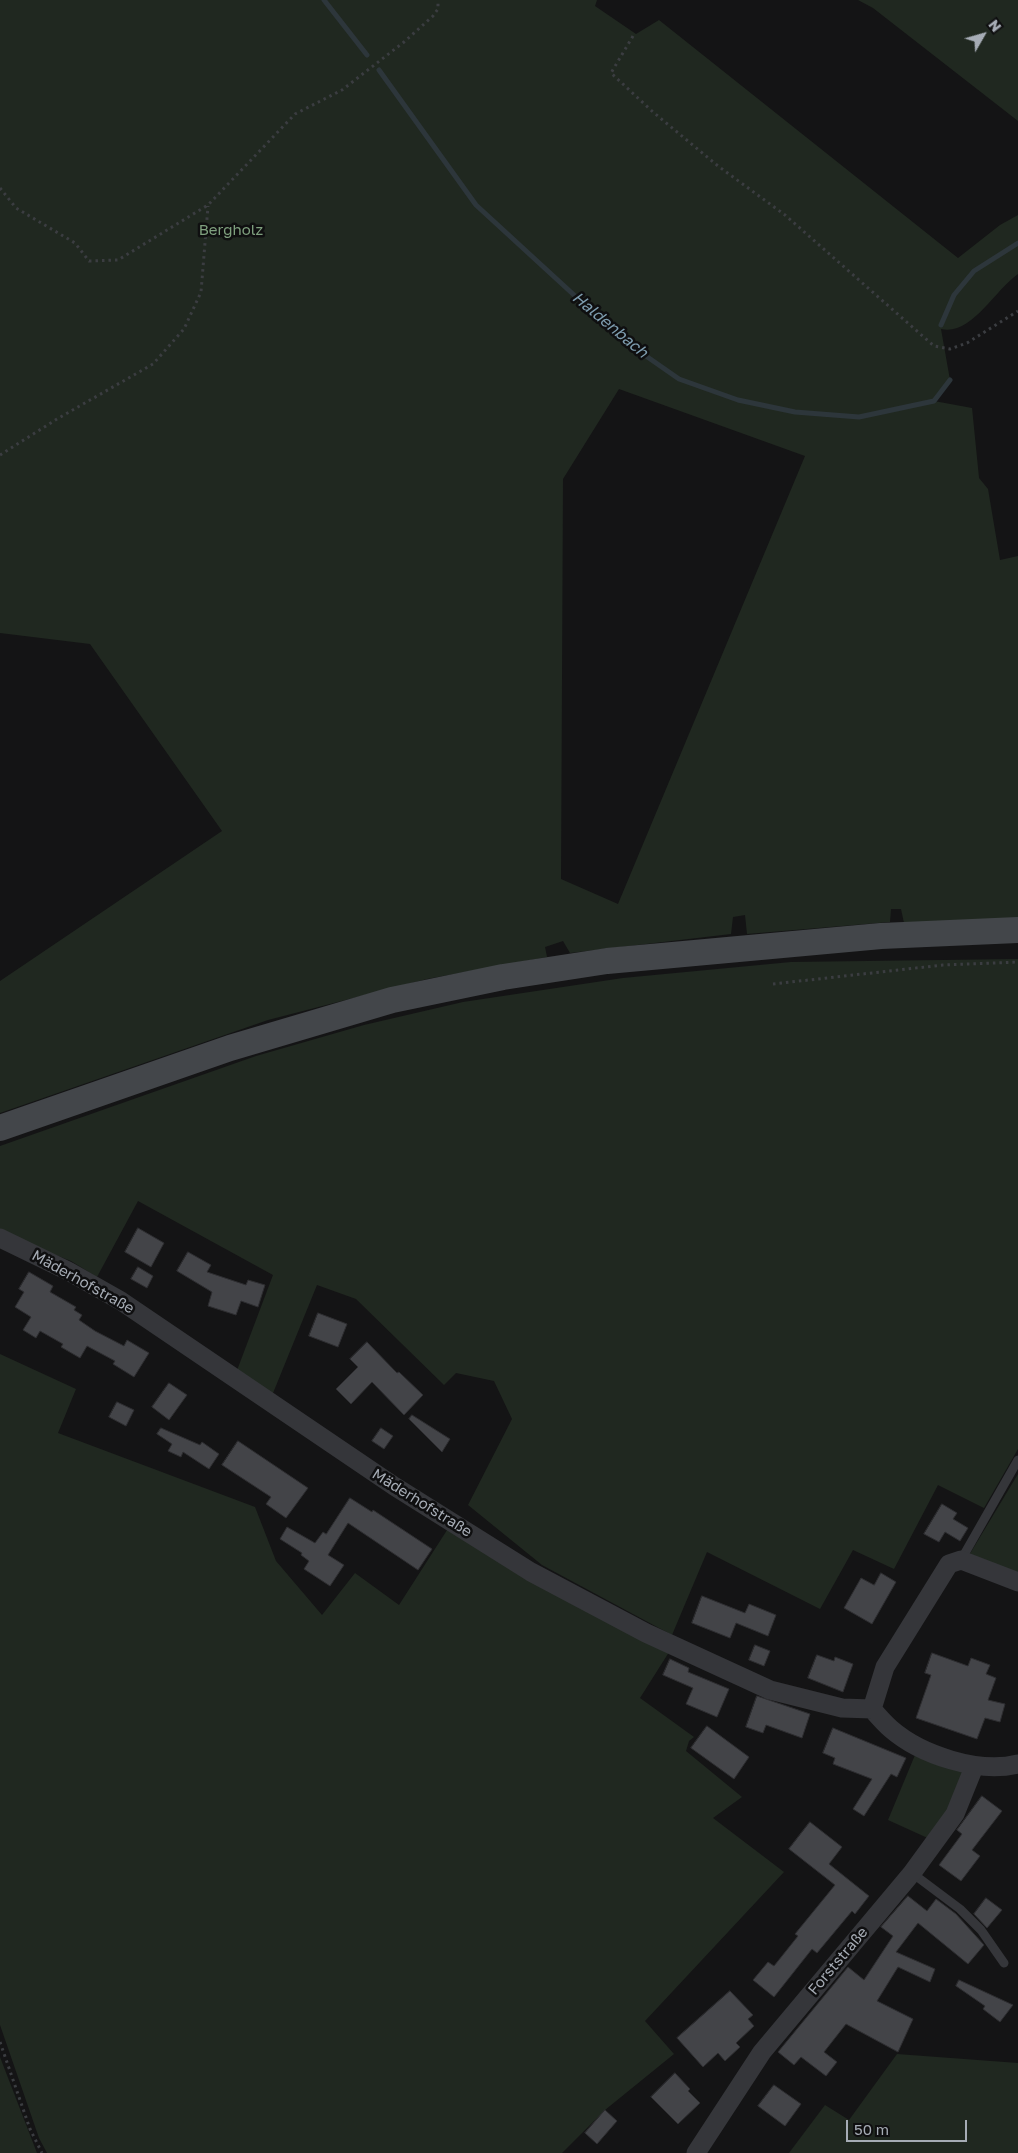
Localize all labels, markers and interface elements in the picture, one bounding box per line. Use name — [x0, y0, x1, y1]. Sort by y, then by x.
north arrow — [958, 10, 1008, 60]
text: N — [985, 16, 1005, 35]
park label: Bergholz — [199, 221, 263, 239]
water label: Haldenbach — [568, 288, 652, 362]
street label: Mäderhofstraße — [29, 1246, 137, 1318]
street label: Mäderhofstraße — [369, 1465, 475, 1541]
street label: Forststraße — [804, 1923, 872, 1999]
scale bar — [848, 2110, 969, 2142]
text: 50 m — [854, 2120, 889, 2138]

